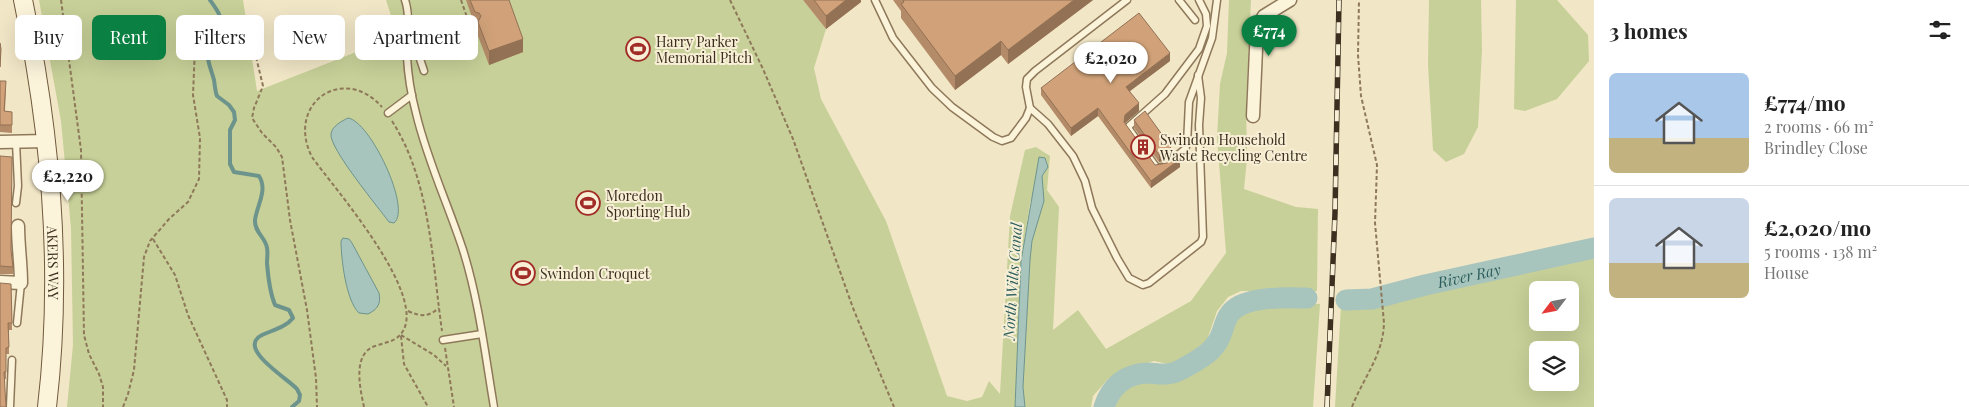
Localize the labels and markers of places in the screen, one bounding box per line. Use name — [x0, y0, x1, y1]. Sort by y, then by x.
pin: £774 — [1239, 15, 1299, 57]
place label: Harry Parker Memorial Pitch — [656, 32, 753, 67]
sports icon: Harry Parker Memorial Pitch — [625, 36, 651, 62]
pin: £2,020 — [1070, 42, 1152, 84]
place label: Swindon Household Waste Recycling Centre — [1159, 130, 1308, 165]
building icon: Swindon Household Waste Recycling Centre — [1130, 134, 1156, 160]
pin: £2,220 — [27, 160, 109, 202]
place label: Moredon Sporting Hub — [606, 186, 690, 221]
sports icon: Moredon Sporting Hub — [575, 190, 601, 216]
sports icon: Swindon Croquet — [510, 260, 536, 286]
place label: Swindon Croquet — [540, 264, 651, 283]

